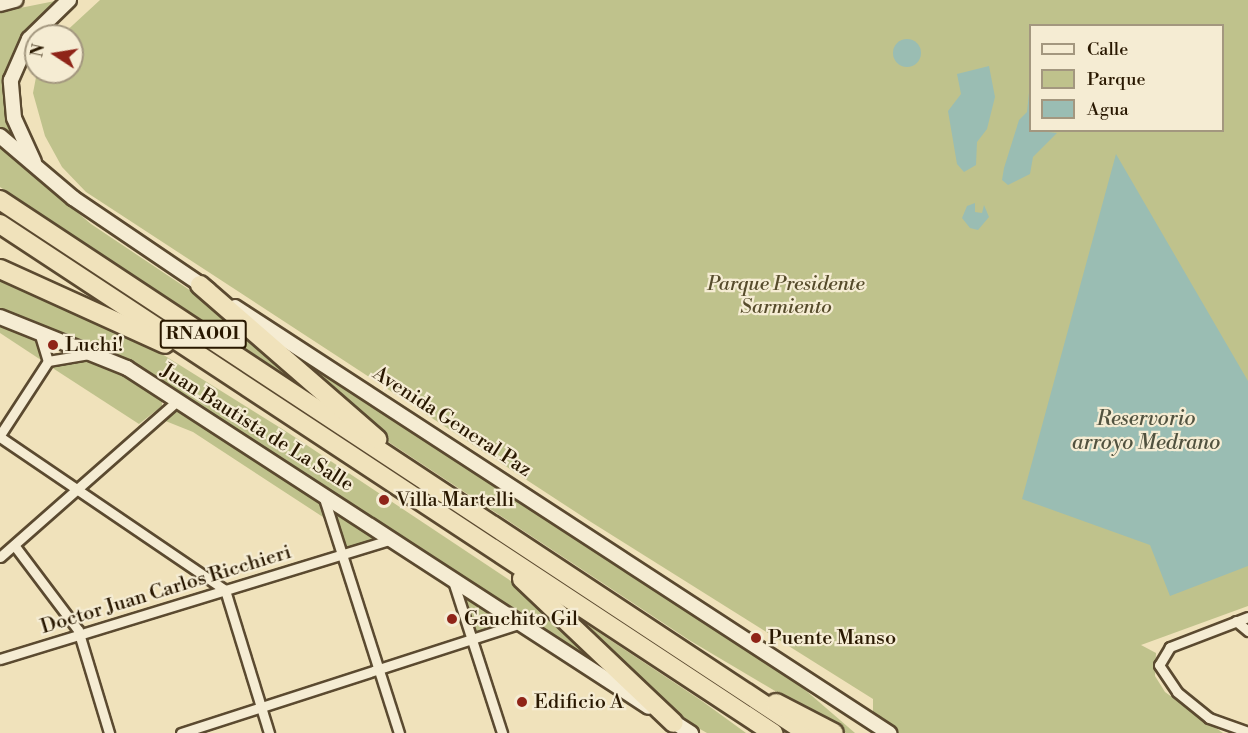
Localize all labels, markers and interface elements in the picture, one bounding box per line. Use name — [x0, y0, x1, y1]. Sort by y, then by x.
north arrow — [24, 24, 84, 84]
legend — [1029, 24, 1224, 132]
text: Calle — [1087, 38, 1128, 61]
text: N — [27, 42, 49, 59]
text: Parque — [1087, 68, 1146, 91]
text: Agua — [1087, 98, 1129, 121]
park label: Parque Presidente Sarmiento — [707, 272, 865, 319]
road number: RNA001 — [160, 319, 246, 349]
place label: Luchi! — [65, 333, 123, 357]
marker: Luchi! — [46, 338, 60, 352]
street label: Juan Bautista de La Salle — [156, 359, 358, 497]
street label: Avenida General Paz — [368, 362, 536, 482]
water label: Reservorio arroyo Medrano — [1072, 406, 1220, 456]
place label: Villa Martelli — [396, 488, 514, 512]
marker: Villa Martelli — [377, 493, 391, 507]
street label: Doctor Juan Carlos Ricchieri — [38, 540, 294, 640]
place label: Gauchito Gil — [464, 607, 578, 631]
marker: Gauchito Gil — [445, 612, 459, 626]
place label: Puente Manso — [768, 626, 896, 650]
marker: Puente Manso — [749, 631, 763, 645]
place label: Edificio A — [534, 690, 624, 714]
marker: Edificio A — [515, 695, 529, 709]

